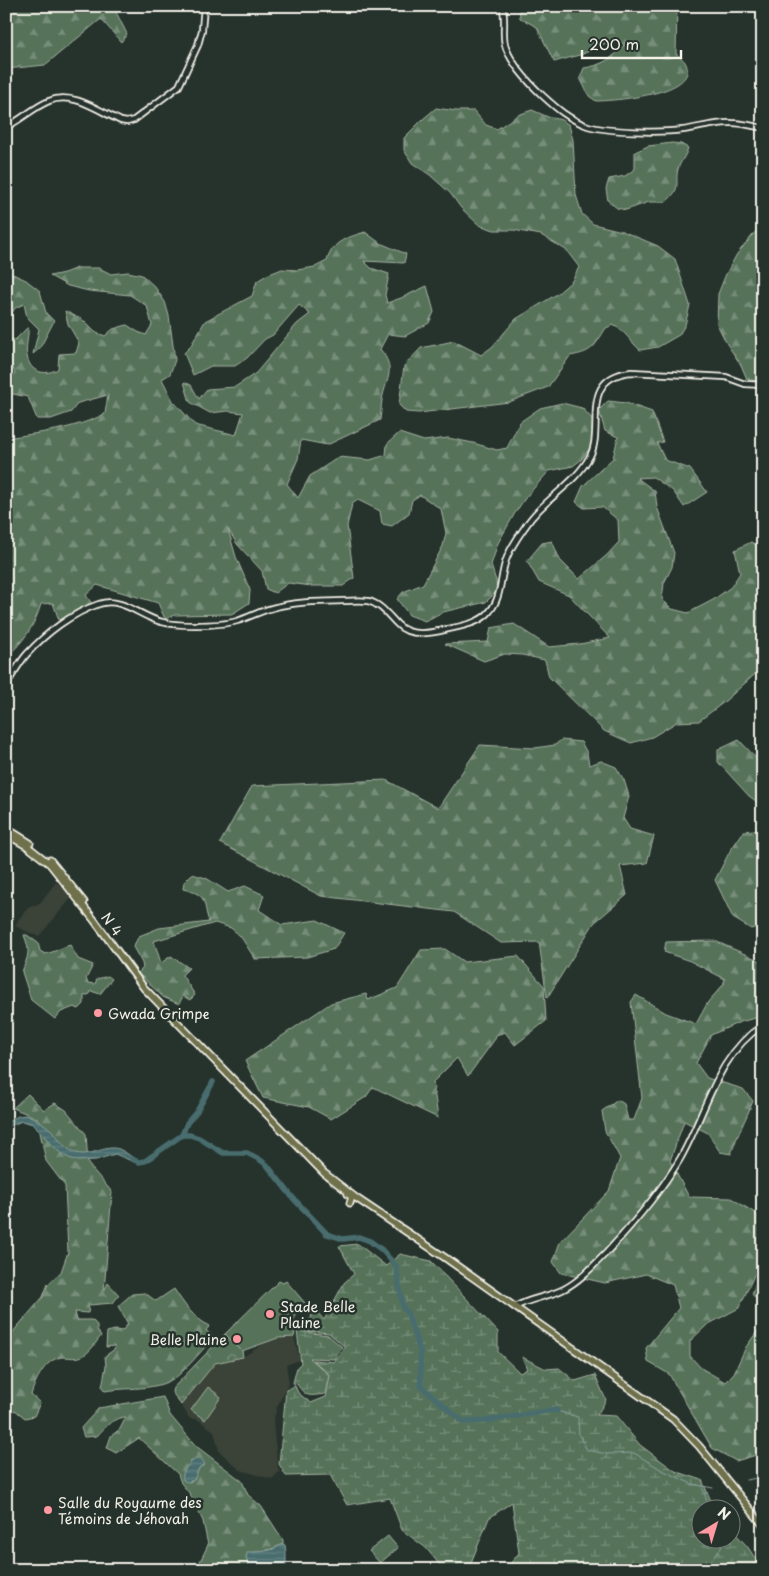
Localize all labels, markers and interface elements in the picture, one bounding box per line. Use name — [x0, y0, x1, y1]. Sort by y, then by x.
scale bar — [582, 28, 680, 60]
text: 200 m — [589, 32, 639, 55]
street label: N 4 — [96, 908, 128, 940]
place label: Gwada Grimpe — [108, 1003, 210, 1024]
marker: Gwada Grimpe — [92, 1007, 104, 1019]
place label: Stade Belle Plaine — [280, 1296, 356, 1333]
marker: Stade Belle Plaine — [264, 1308, 276, 1320]
place label: Belle Plaine — [149, 1329, 227, 1350]
marker: Belle Plaine — [231, 1333, 243, 1345]
place label: Salle du Royaume des Témoins de Jéhovah — [58, 1492, 202, 1529]
north arrow — [692, 1498, 742, 1548]
text: N — [713, 1502, 735, 1525]
marker: Salle du Royaume des Témoins de Jéhovah — [42, 1504, 54, 1516]

